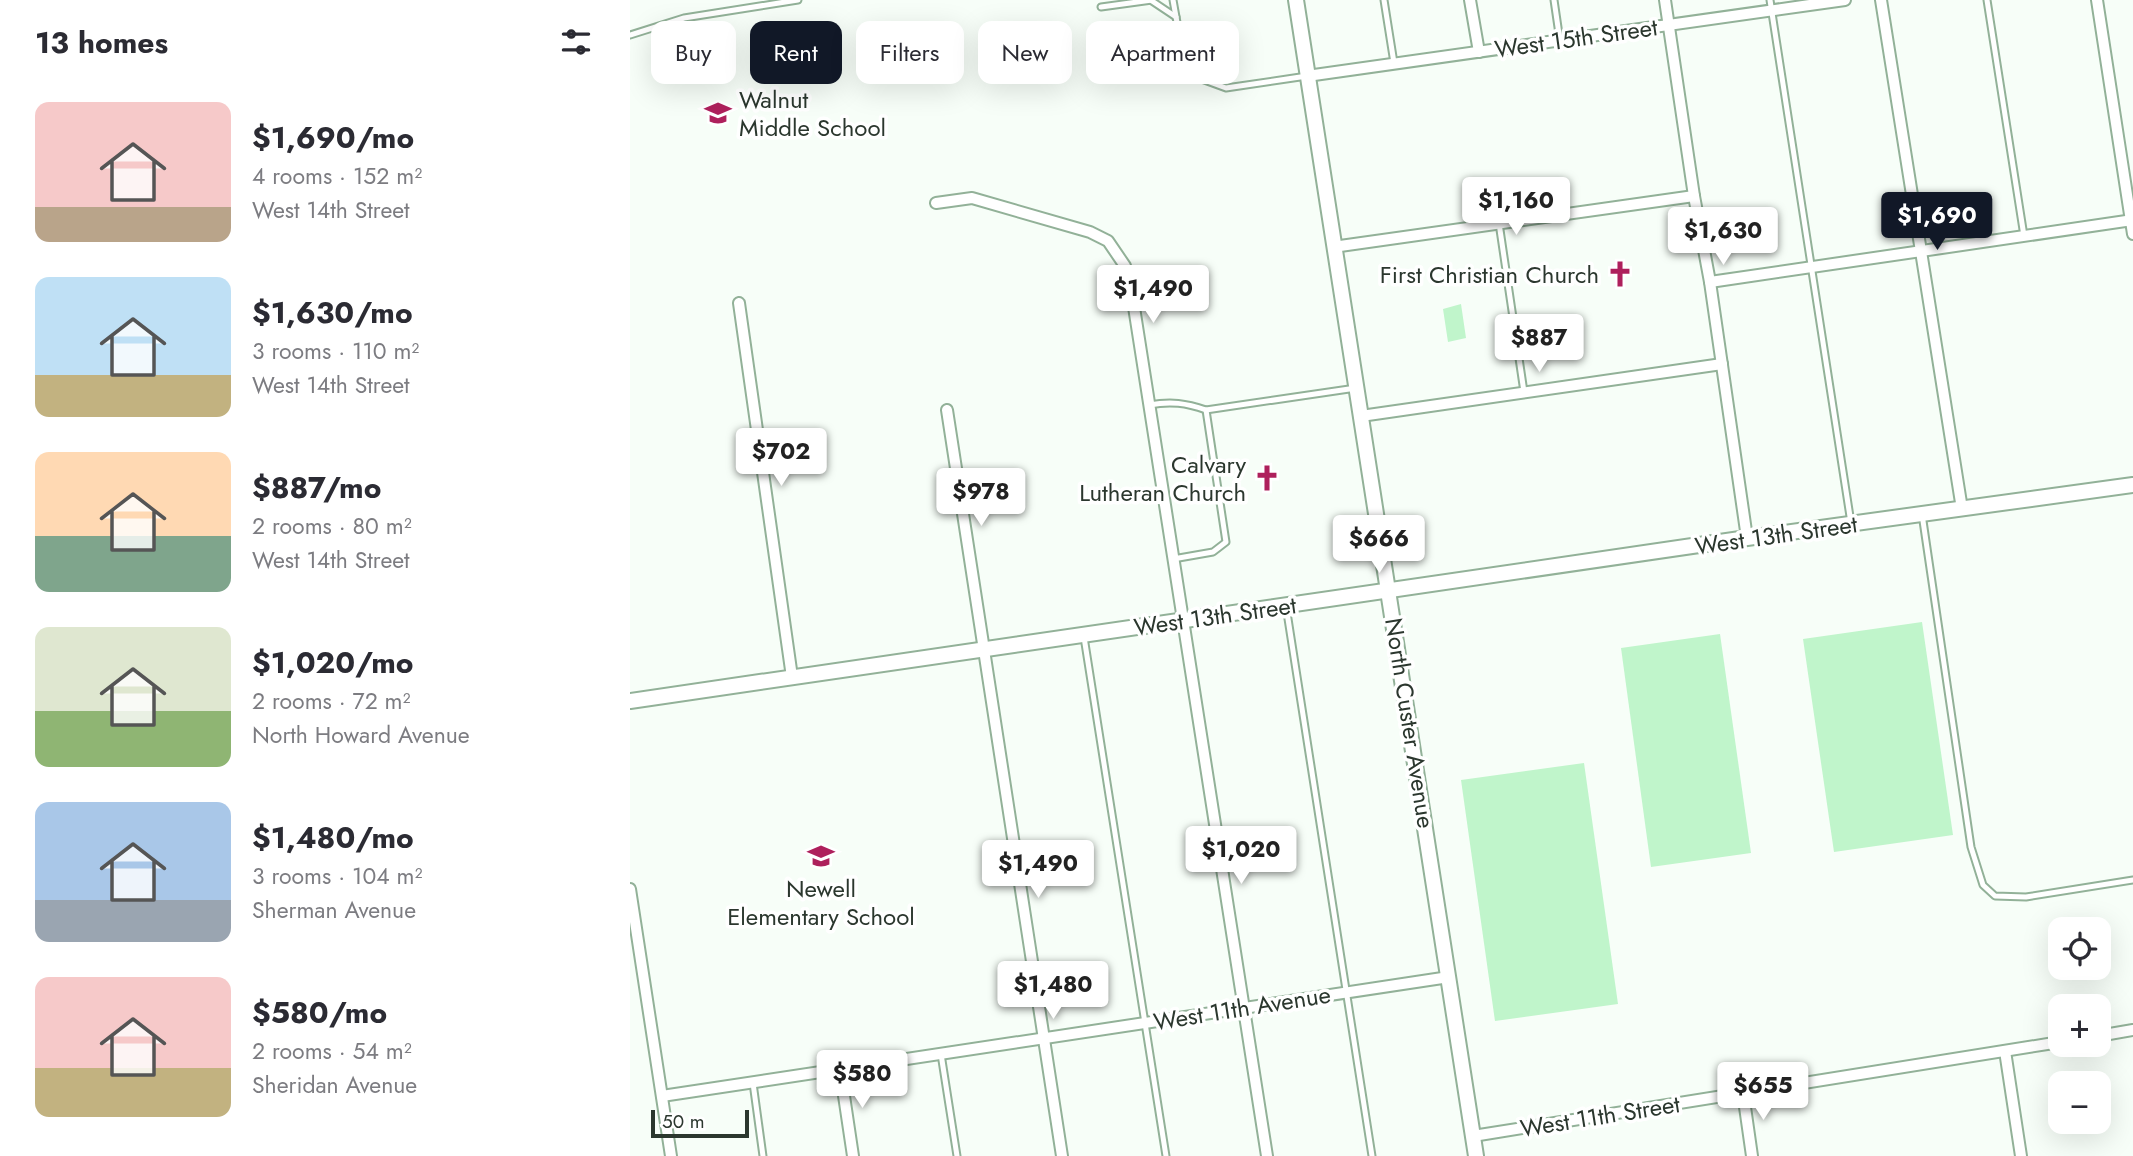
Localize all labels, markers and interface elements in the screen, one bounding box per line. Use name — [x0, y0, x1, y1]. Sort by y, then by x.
street label: West 15th Street — [1492, 9, 1660, 67]
text: 13 homes — [35, 21, 168, 64]
chip: Buy — [651, 21, 736, 84]
chip: Rent — [750, 21, 842, 84]
chip: Filters — [856, 21, 964, 84]
chip: New — [978, 21, 1072, 84]
chip: Apartment — [1086, 21, 1239, 84]
icon: filters — [557, 23, 595, 61]
place label: Walnut Middle School — [739, 82, 886, 145]
school or university icon: Walnut Middle School — [703, 98, 733, 128]
text: $1,690/mo — [252, 116, 414, 159]
icon: home — [91, 130, 175, 214]
text: 4 rooms · 152 m² — [252, 159, 422, 193]
pin: $1,160 — [1459, 177, 1573, 237]
text: $1,160 — [1478, 183, 1554, 217]
pin: $1,690 — [1880, 192, 1994, 252]
text: West 14th Street — [252, 193, 410, 227]
text: $1,690 — [1897, 198, 1977, 232]
pin: $1,630 — [1666, 208, 1780, 267]
text: $1,630 — [1684, 213, 1762, 247]
place label: First Christian Church — [1380, 257, 1599, 292]
church icon: First Christian Church — [1605, 259, 1635, 289]
pin: $1,490 — [1096, 266, 1210, 325]
text: $1,490 — [1113, 271, 1193, 305]
text: $1,630/mo — [252, 291, 413, 334]
icon: home — [91, 305, 175, 389]
pin: $887 — [1498, 314, 1580, 374]
text: $887 — [1511, 320, 1567, 354]
text: 3 rooms · 110 m² — [252, 334, 419, 368]
text: West 14th Street — [252, 368, 410, 402]
pin: $702 — [740, 428, 822, 488]
text: $702 — [752, 434, 810, 468]
place label: Calvary Lutheran Church — [1079, 447, 1246, 510]
church icon: Calvary Lutheran Church — [1252, 463, 1282, 493]
text: $887/mo — [252, 466, 381, 509]
pin: $978 — [940, 468, 1022, 528]
text: $978 — [952, 474, 1010, 508]
icon: home — [91, 480, 175, 564]
street label: West 13th Street — [1693, 506, 1860, 564]
text: 2 rooms · 80 m² — [252, 509, 412, 543]
pin: $666 — [1338, 516, 1420, 575]
text: $666 — [1349, 521, 1409, 555]
text: West 14th Street — [252, 543, 410, 577]
street label: West 13th Street — [1132, 587, 1299, 645]
street label: North Custer Avenue — [1376, 615, 1444, 831]
text: $1,020/mo — [252, 641, 414, 684]
icon: home — [91, 655, 175, 739]
text: 2 rooms · 72 m² — [252, 684, 411, 718]
text: North Howard Avenue — [252, 718, 470, 752]
text: $1,480/mo — [252, 816, 414, 859]
pin: $1,020 — [1184, 826, 1298, 886]
icon: home — [91, 830, 175, 914]
text: $1,020 — [1201, 832, 1281, 866]
school or university icon: Newell Elementary School — [806, 841, 836, 871]
pin: $1,490 — [981, 841, 1095, 900]
text: $1,490 — [998, 846, 1078, 880]
text: 3 rooms · 104 m² — [252, 859, 422, 893]
place label: Newell Elementary School — [727, 871, 915, 934]
text: Sherman Avenue — [252, 893, 416, 927]
map controls — [2048, 917, 2111, 1134]
button: locate — [2048, 917, 2111, 980]
pin: $1,480 — [996, 962, 1110, 1021]
text: $1,480 — [1013, 967, 1093, 1001]
street label: West 11th Avenue — [1151, 977, 1333, 1039]
text: $580/mo — [252, 991, 387, 1034]
button: + — [2048, 994, 2111, 1057]
icon: home — [91, 1005, 175, 1089]
text: 2 rooms · 54 m² — [252, 1034, 412, 1068]
pin: $580 — [821, 1050, 903, 1110]
text: $580 — [833, 1056, 891, 1090]
pin: $655 — [1722, 1062, 1804, 1122]
text: Sheridan Avenue — [252, 1068, 417, 1102]
text: $655 — [1733, 1068, 1793, 1102]
button: − — [2048, 1071, 2111, 1134]
street label: West 11th Street — [1518, 1086, 1683, 1146]
scale bar — [651, 1107, 749, 1139]
text: 50 m — [662, 1108, 705, 1135]

